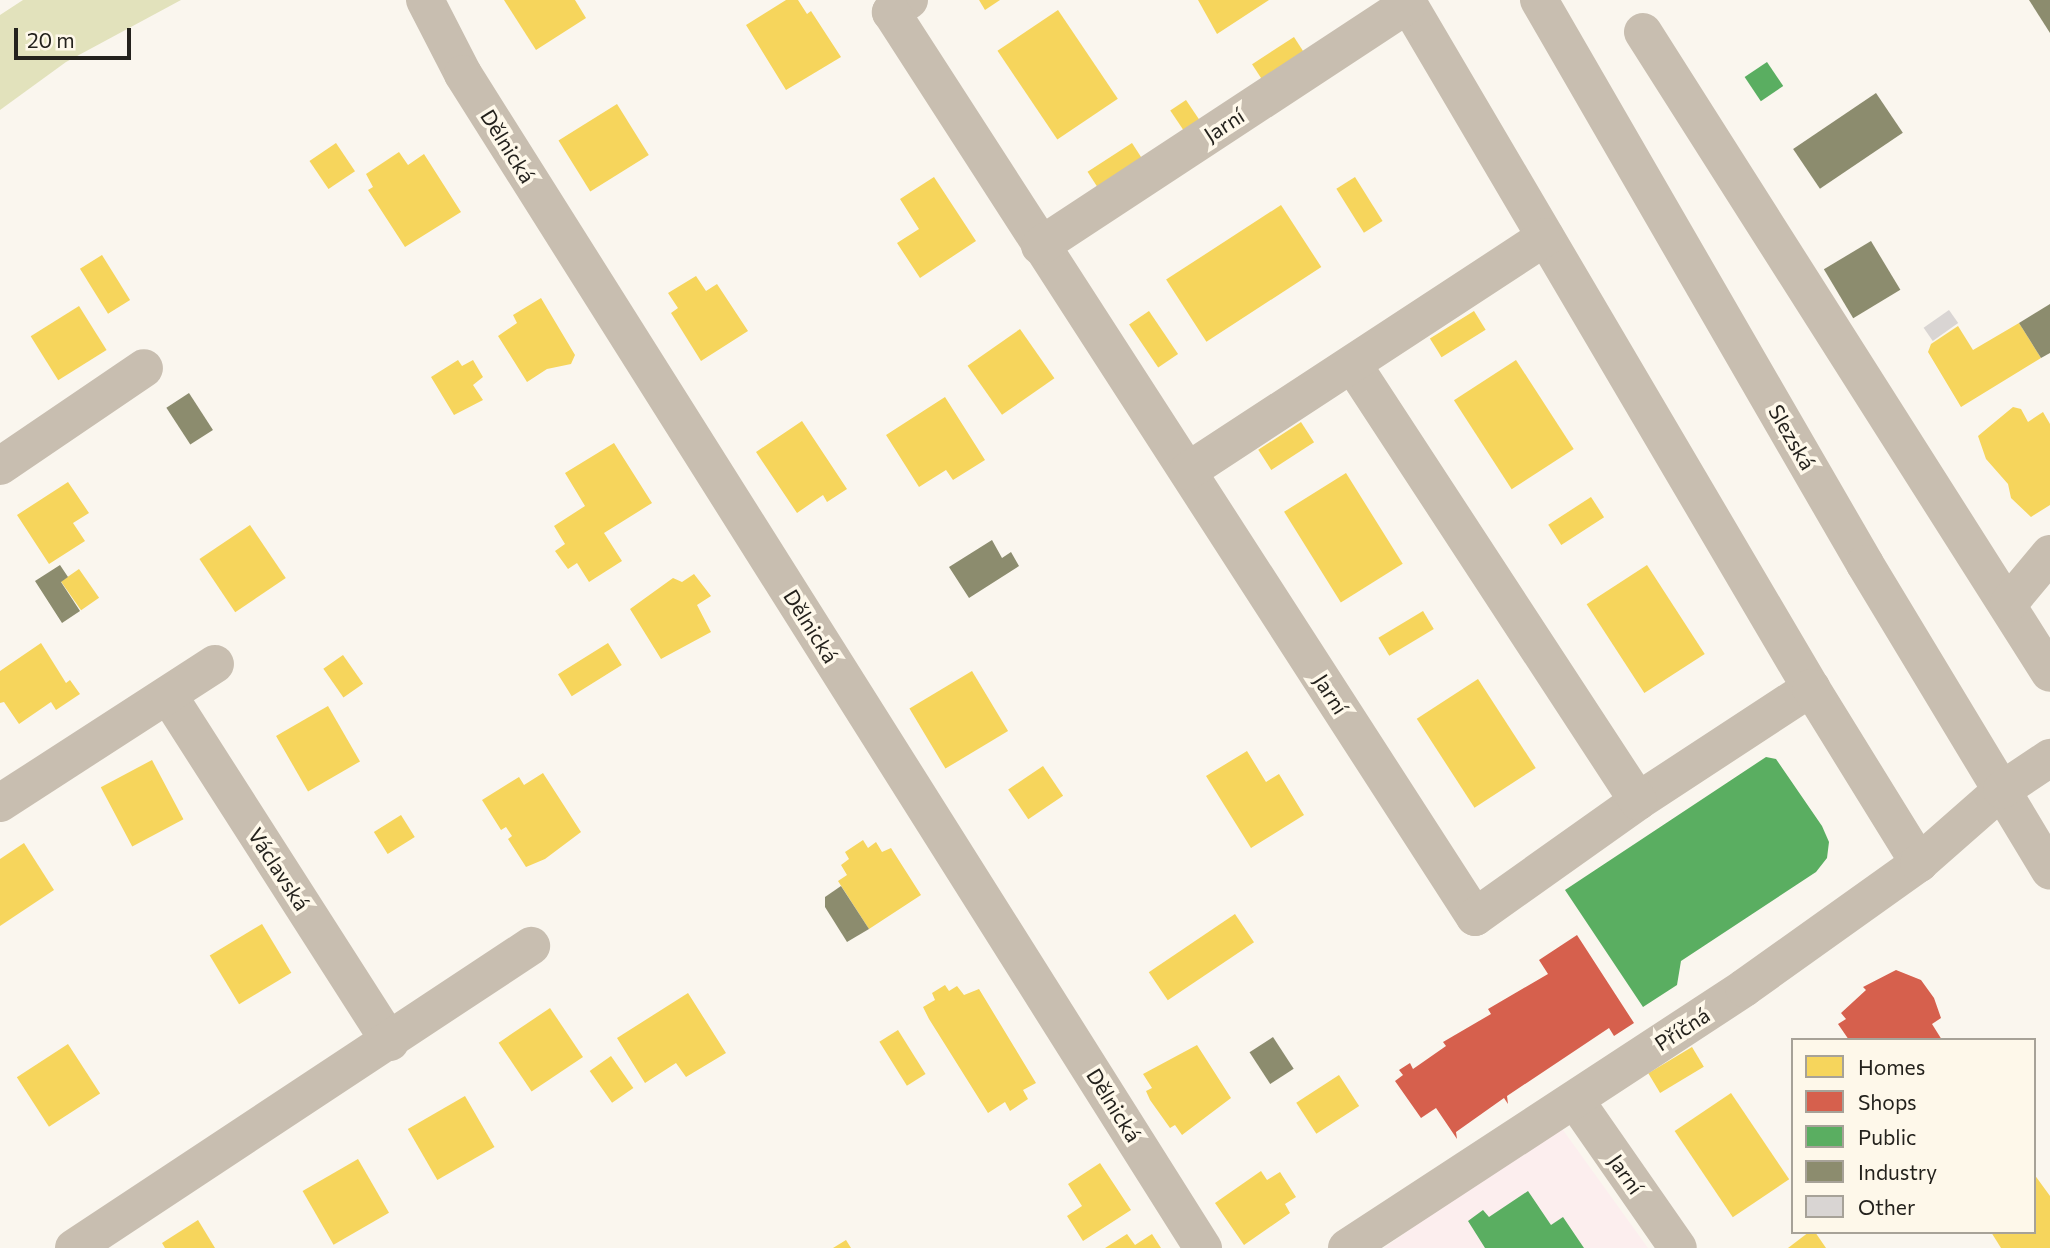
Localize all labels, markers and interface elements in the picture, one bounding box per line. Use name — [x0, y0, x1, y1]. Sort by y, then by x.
scale bar — [18, 14, 135, 58]
text: 20 m — [27, 27, 75, 52]
street label: Jarní — [1199, 103, 1249, 147]
street label: Dělnická — [476, 105, 540, 187]
street label: Slezská — [1763, 400, 1821, 474]
street label: Dělnická — [779, 585, 843, 667]
street label: Jarní — [1309, 669, 1353, 719]
street label: Václavská — [243, 823, 315, 915]
street label: Příčná — [1650, 1002, 1714, 1056]
legend — [1791, 1038, 2036, 1234]
text: Homes — [1858, 1054, 1925, 1079]
street label: Dělnická — [1082, 1064, 1146, 1146]
text: Shops — [1858, 1089, 1917, 1114]
text: Public — [1858, 1124, 1916, 1149]
street label: Jarní — [1603, 1149, 1649, 1199]
text: Industry — [1858, 1159, 1937, 1184]
text: Other — [1858, 1194, 1915, 1219]

